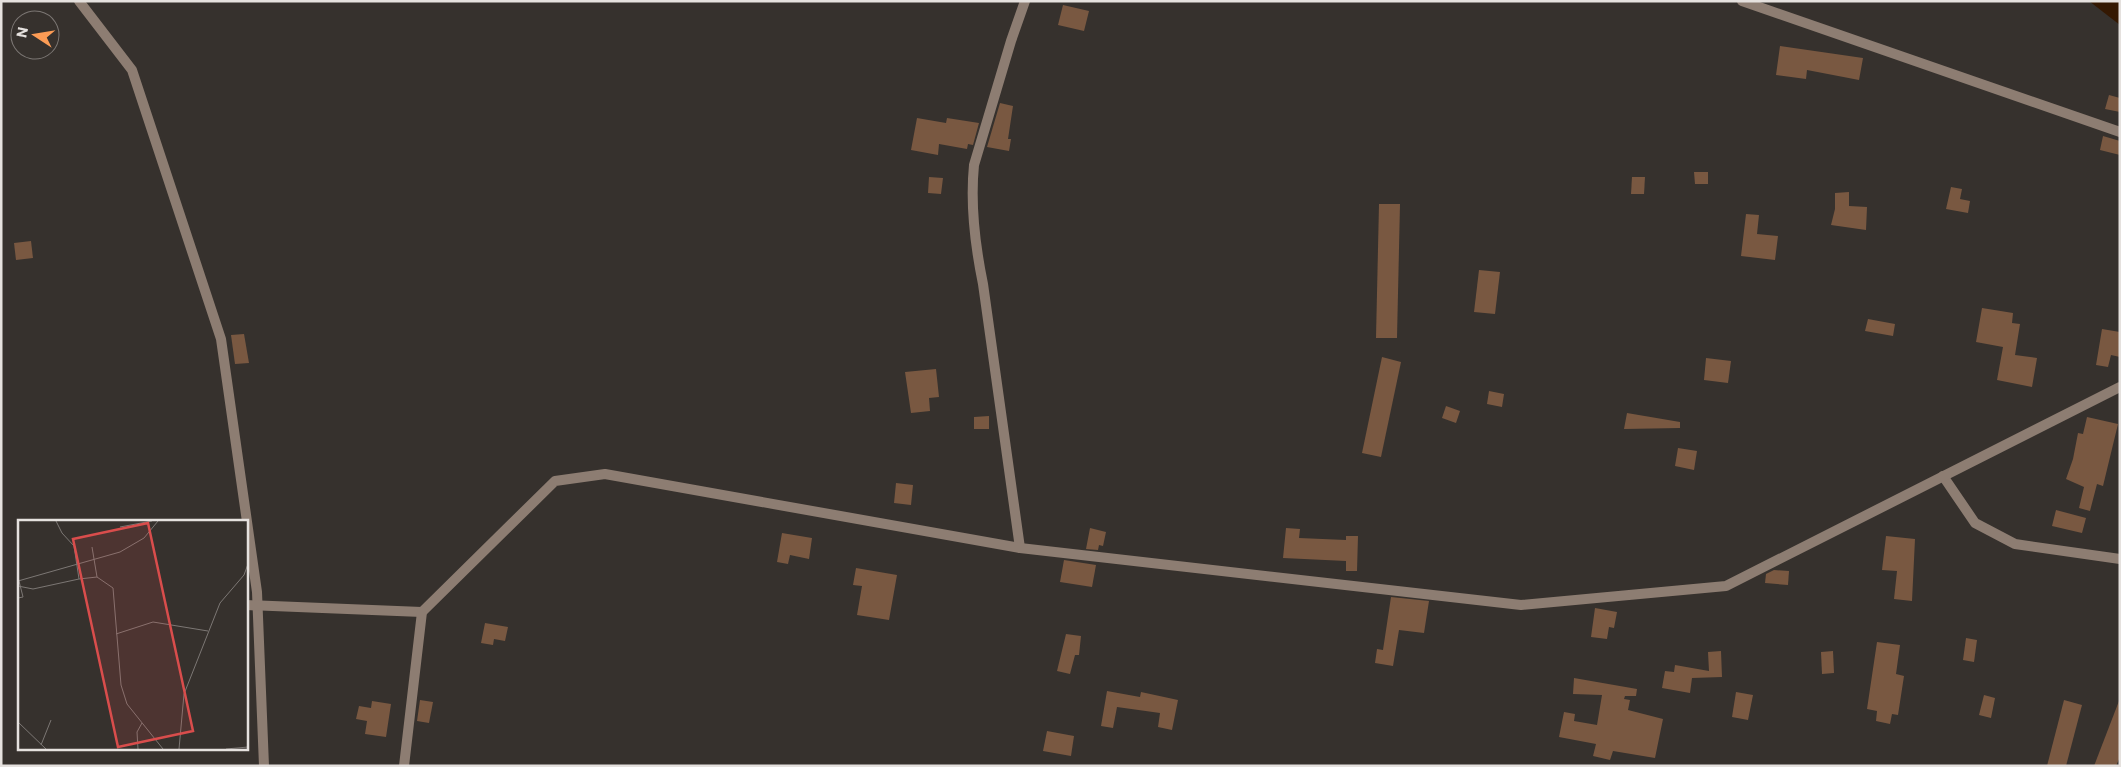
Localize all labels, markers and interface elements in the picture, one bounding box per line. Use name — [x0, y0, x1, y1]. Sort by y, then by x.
north arrow — [10, 10, 60, 60]
text: N — [12, 25, 31, 39]
inset map — [18, 520, 248, 750]

